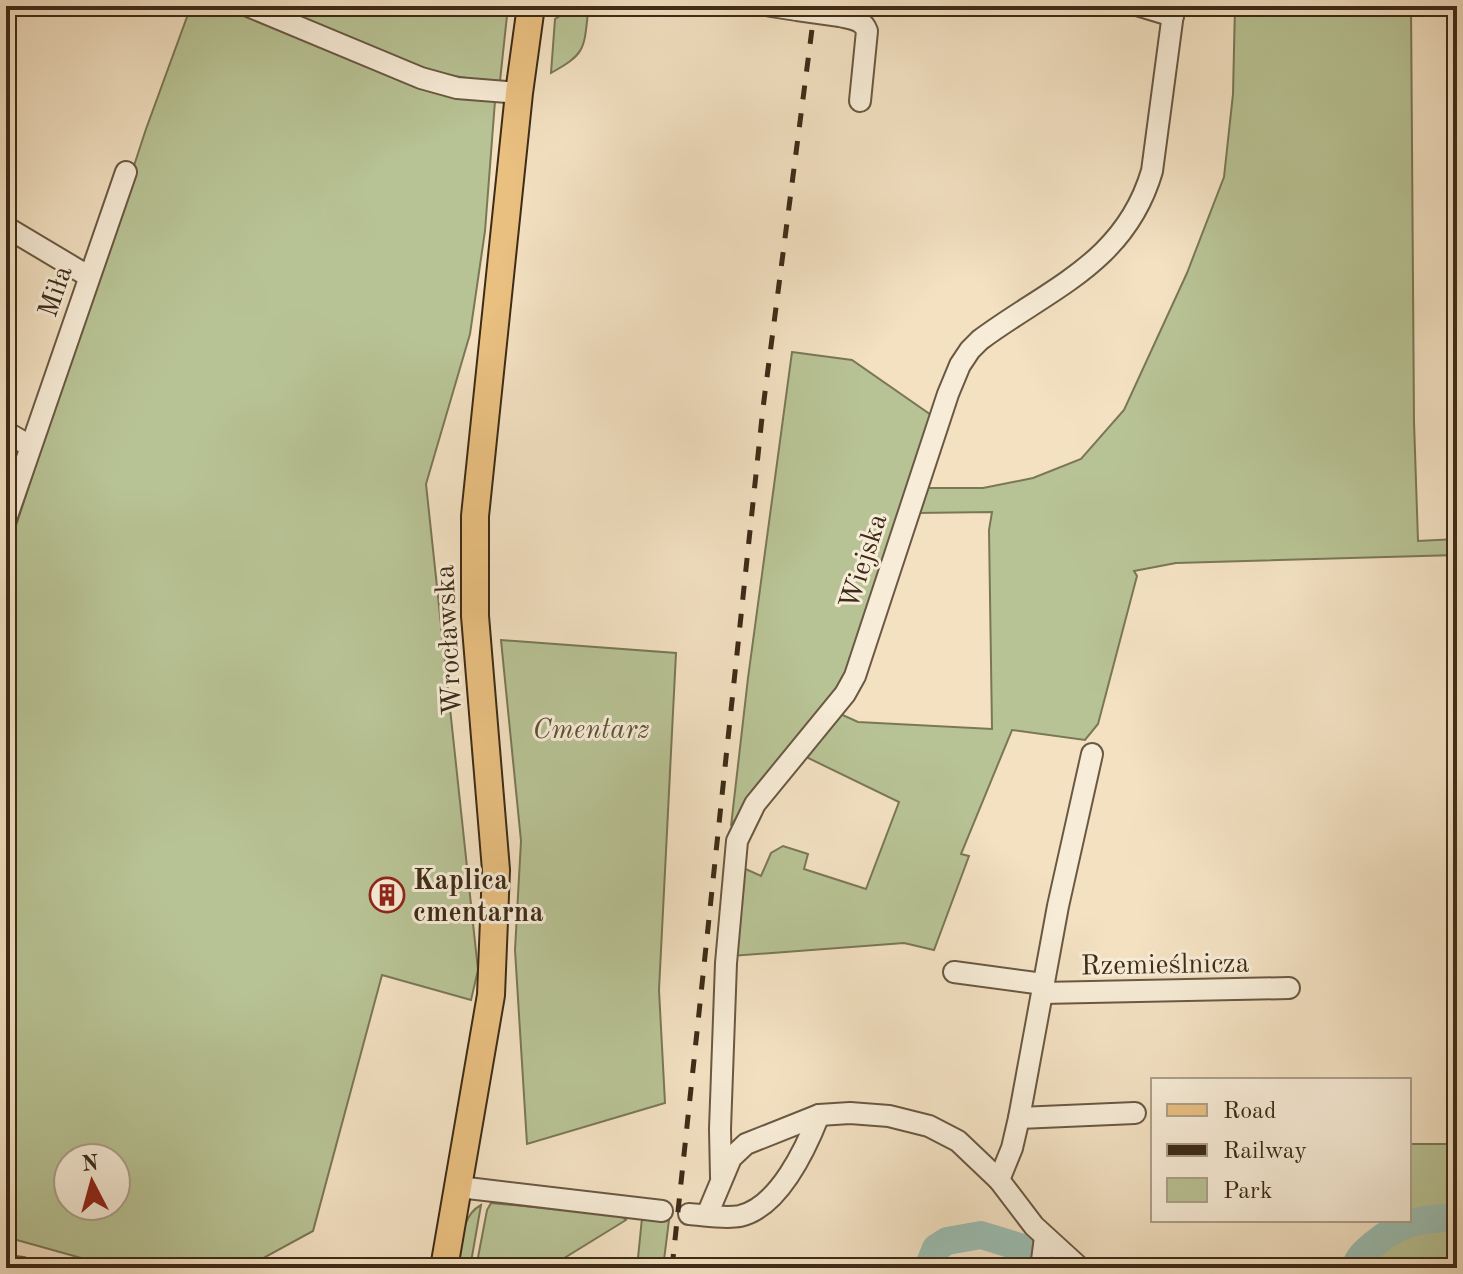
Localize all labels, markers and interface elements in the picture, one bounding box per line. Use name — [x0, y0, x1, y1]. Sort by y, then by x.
street label: Miła — [35, 262, 79, 321]
street label: Wiejska — [836, 511, 893, 613]
street label: Wrocławska — [432, 564, 468, 716]
park label: Cmentarz — [532, 717, 650, 745]
place label: Kaplica cmentarna — [413, 868, 544, 928]
building icon: Kaplica cmentarna — [368, 876, 406, 914]
street label: Rzemieślnicza — [1080, 951, 1250, 981]
legend — [1151, 1078, 1411, 1222]
text: Road — [1223, 1100, 1276, 1124]
text: Railway — [1223, 1140, 1307, 1164]
north arrow — [52, 1142, 132, 1222]
text: N — [81, 1152, 100, 1176]
text: Park — [1223, 1180, 1272, 1204]

